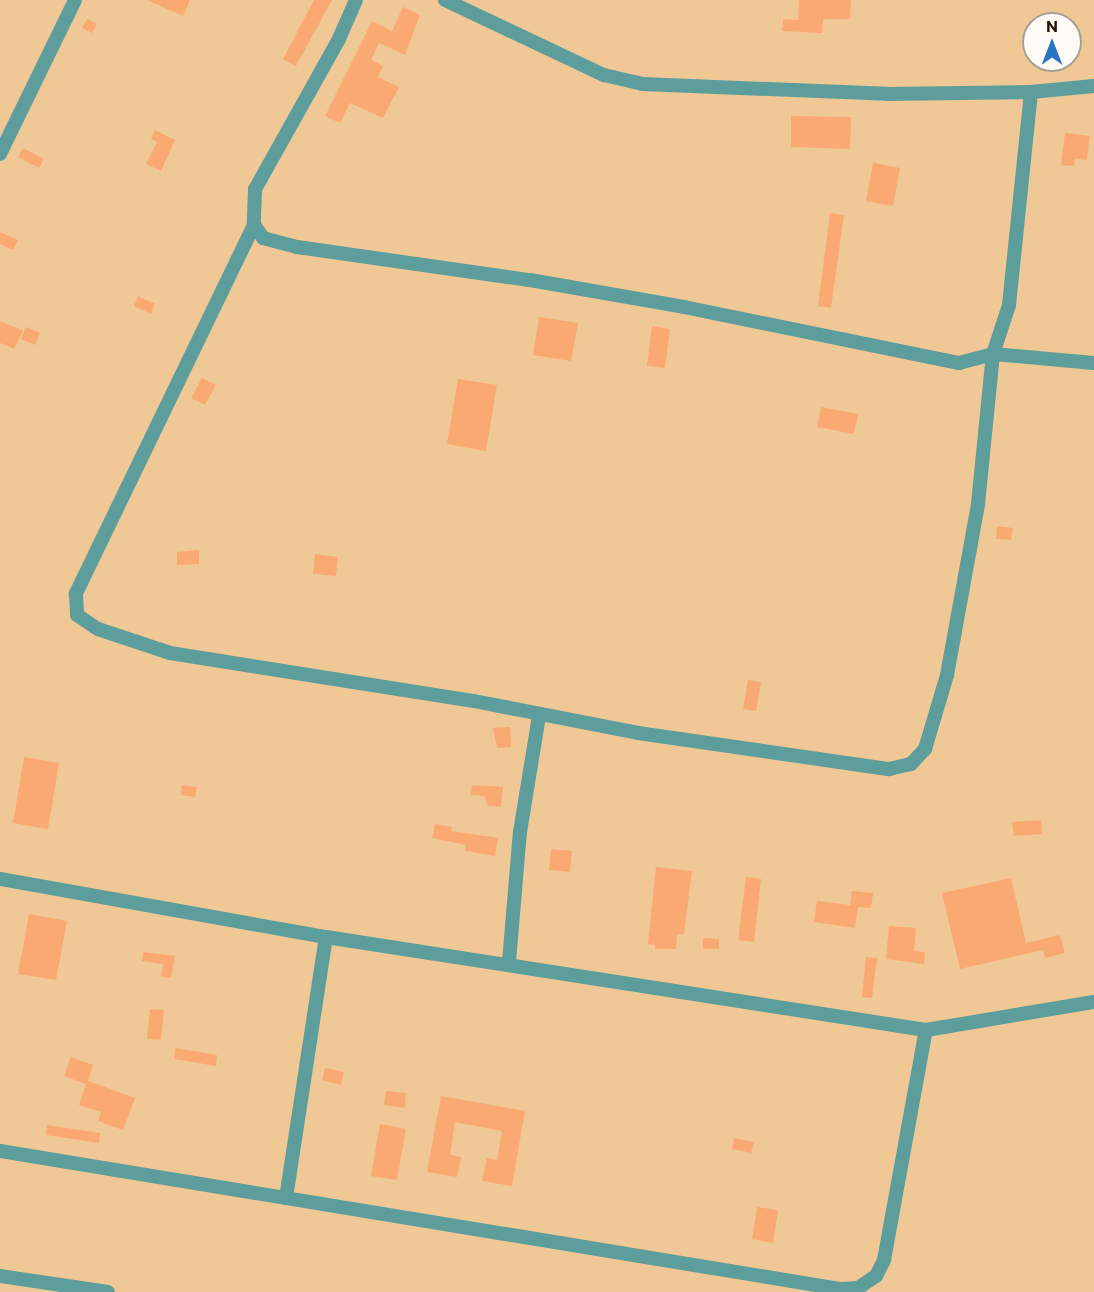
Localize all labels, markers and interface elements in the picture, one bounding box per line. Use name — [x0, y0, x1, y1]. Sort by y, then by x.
north arrow — [1022, 12, 1082, 72]
text: N — [1046, 16, 1058, 35]

